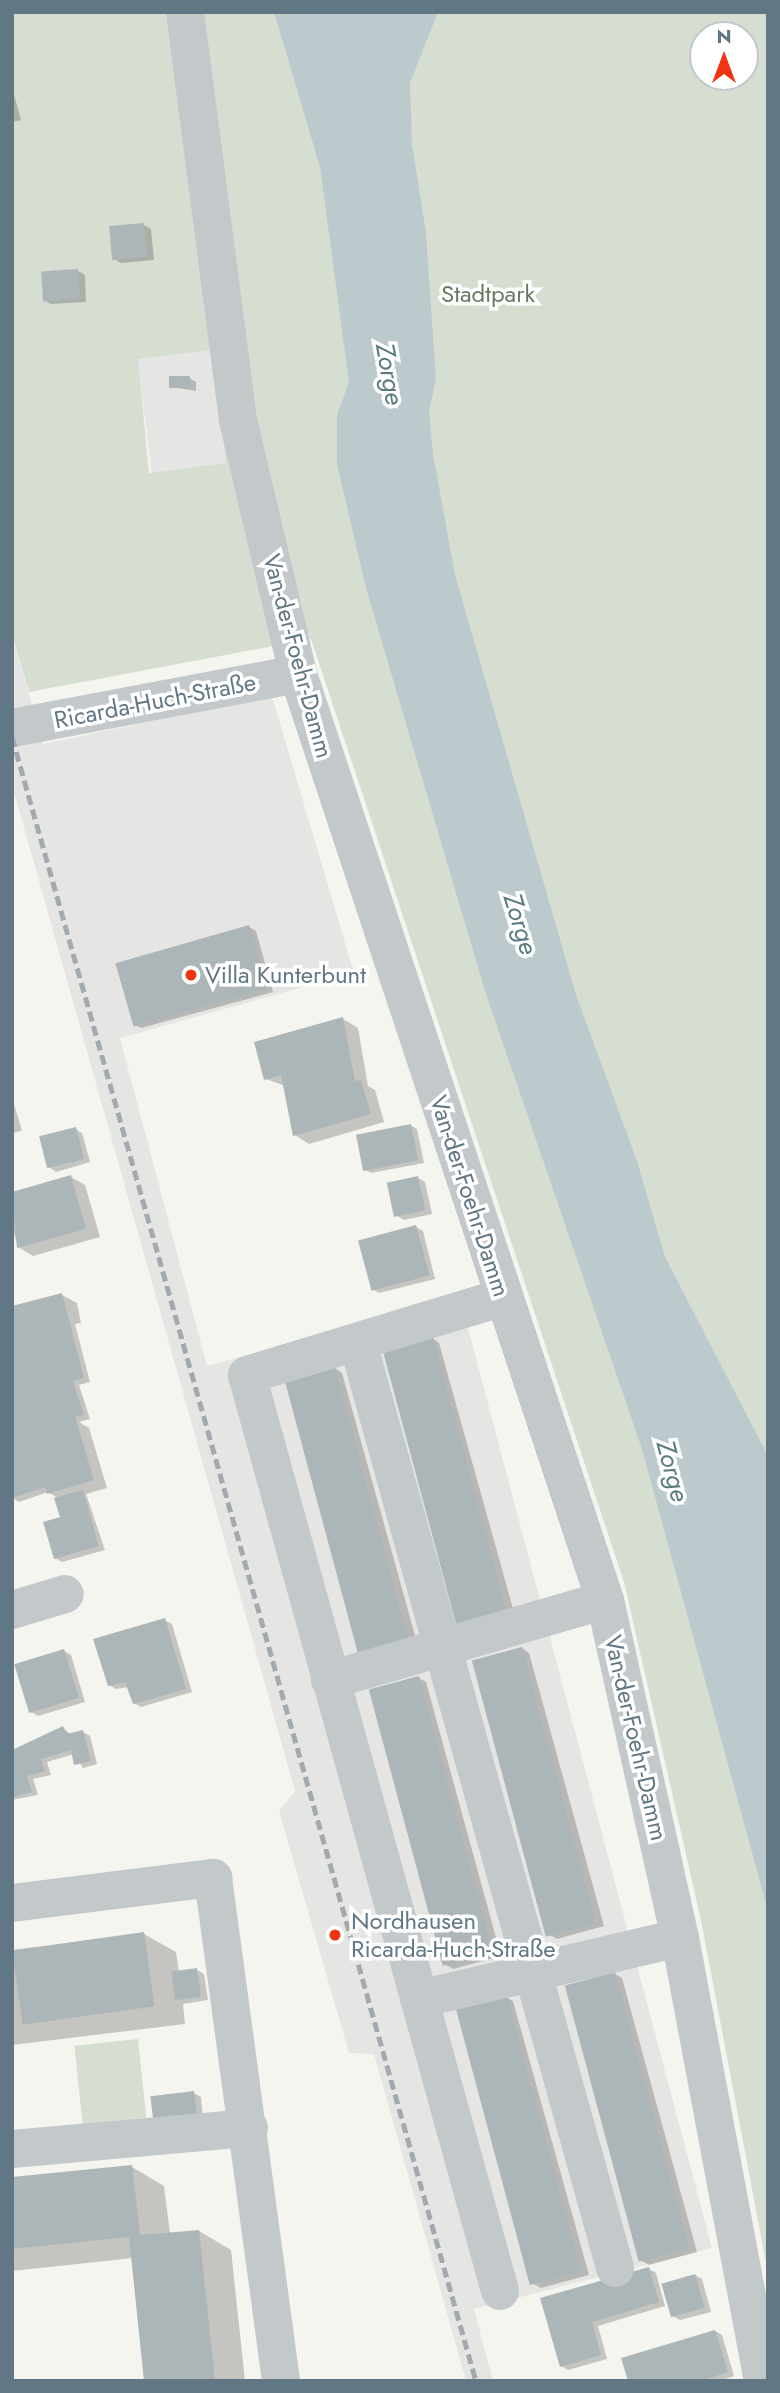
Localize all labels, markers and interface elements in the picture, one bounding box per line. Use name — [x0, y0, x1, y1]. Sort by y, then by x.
north arrow — [689, 21, 759, 91]
text: N — [716, 23, 732, 50]
park label: Stadtpark — [441, 280, 535, 308]
water label: Zorge — [368, 341, 410, 407]
street label: Van-der-Foehr-Damm — [257, 551, 339, 761]
street label: Ricarda-Huch-Straße — [52, 667, 258, 735]
water label: Zorge — [496, 890, 544, 958]
place label: Villa Kunterbunt — [205, 961, 366, 989]
marker: Villa Kunterbunt — [183, 967, 199, 983]
street label: Van-der-Foehr-Damm — [424, 1092, 516, 1300]
water label: Zorge — [649, 1437, 695, 1505]
street label: Van-der-Foehr-Damm — [598, 1633, 674, 1843]
place label: Nordhausen Ricarda-Huch-Straße — [351, 1907, 556, 1963]
marker: Nordhausen Ricarda-Huch-Straße — [325, 1925, 345, 1945]

